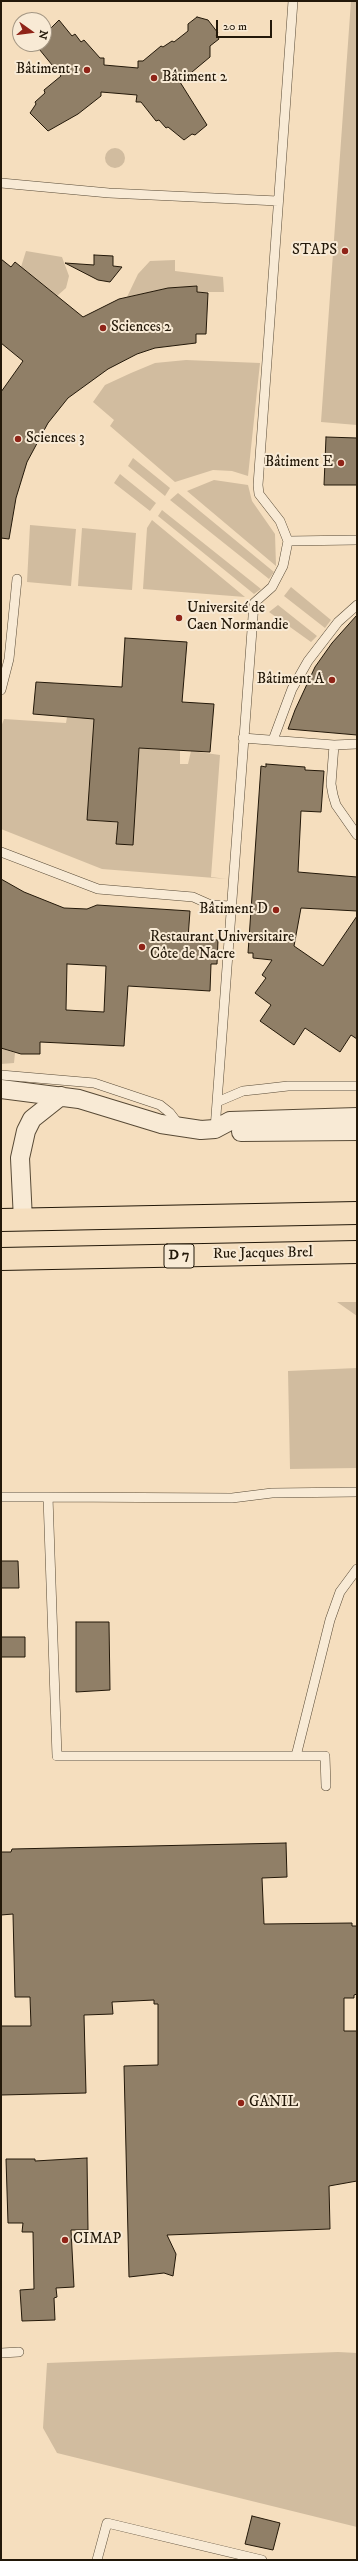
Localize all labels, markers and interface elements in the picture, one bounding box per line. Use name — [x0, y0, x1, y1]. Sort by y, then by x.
north arrow — [12, 12, 52, 52]
scale bar — [218, 12, 274, 38]
text: 20 m — [223, 19, 247, 34]
text: N — [35, 29, 51, 41]
place label: Bâtiment 1 — [16, 61, 79, 79]
marker: Bâtiment 1 — [82, 65, 92, 75]
place label: Bâtiment 2 — [162, 69, 227, 87]
marker: Bâtiment 2 — [149, 73, 159, 83]
place label: STAPS — [292, 242, 337, 260]
marker: STAPS — [340, 246, 350, 256]
place label: Sciences 2 — [111, 319, 171, 337]
marker: Sciences 2 — [98, 323, 108, 333]
place label: Sciences 3 — [26, 430, 85, 448]
marker: Sciences 3 — [13, 434, 23, 444]
place label: Bâtiment E — [265, 454, 333, 472]
marker: Bâtiment E — [336, 458, 346, 468]
place label: Université de Caen Normandie — [187, 600, 288, 635]
marker: Université de Caen Normandie — [174, 613, 184, 623]
place label: Bâtiment A — [257, 671, 324, 689]
marker: Bâtiment A — [327, 675, 337, 685]
place label: Bâtiment D — [199, 901, 268, 919]
marker: Bâtiment D — [271, 905, 281, 915]
place label: Restaurant Universitaire Côte de Nacre — [150, 929, 294, 964]
marker: Restaurant Universitaire Côte de Nacre — [137, 942, 147, 952]
road number: D 7 — [164, 1244, 194, 1268]
street label: Rue Jacques Brel — [213, 1244, 313, 1264]
place label: GANIL — [249, 2094, 298, 2112]
marker: GANIL — [236, 2098, 246, 2108]
place label: CIMAP — [73, 2231, 121, 2249]
marker: CIMAP — [60, 2235, 70, 2245]

